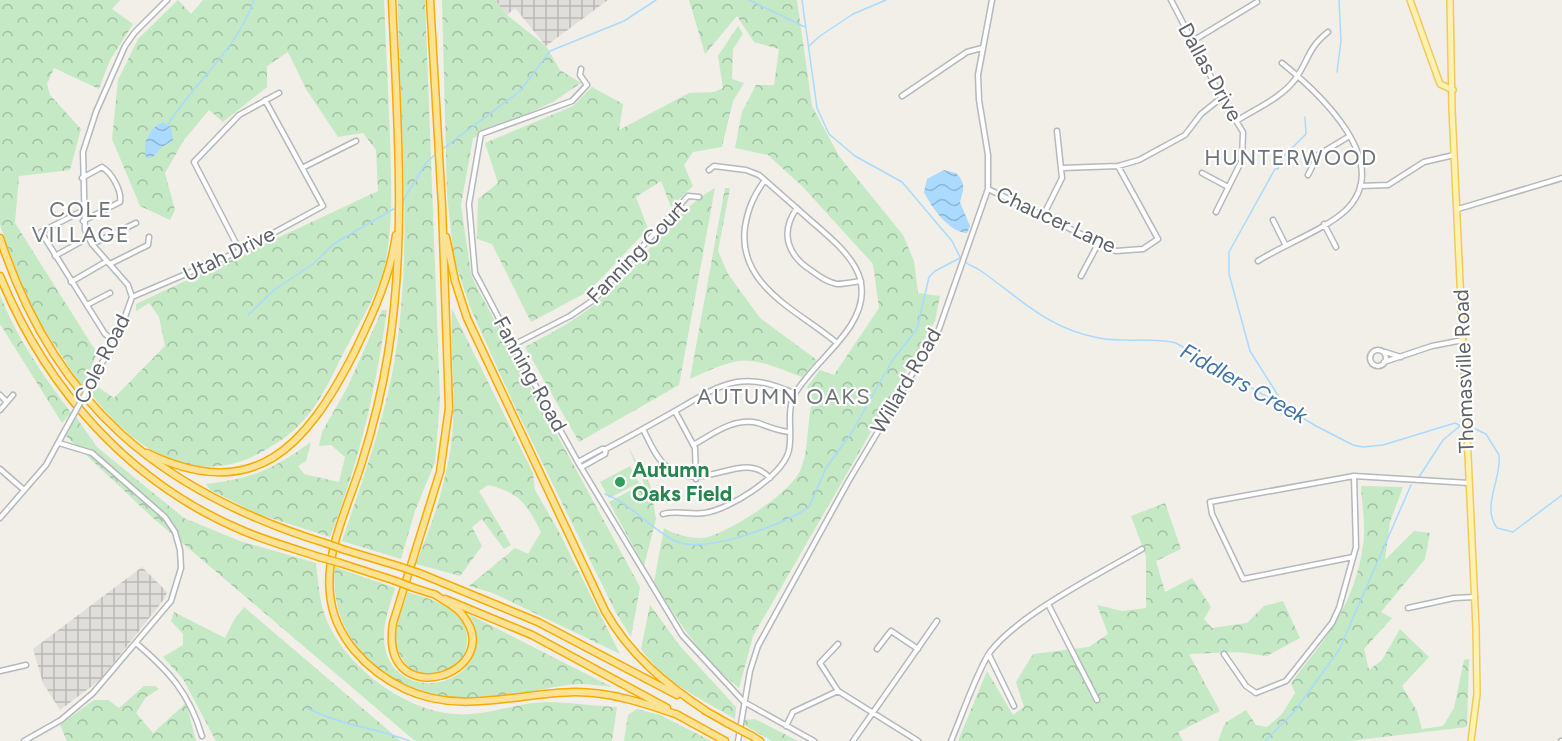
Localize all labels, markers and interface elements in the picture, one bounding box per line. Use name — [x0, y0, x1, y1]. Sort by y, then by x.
street label: Dallas Drive — [1173, 18, 1248, 125]
district label: HUNTERWOOD — [1204, 144, 1378, 171]
street label: Chaucer Lane — [992, 181, 1120, 258]
street label: Fanning Court — [581, 195, 692, 308]
district label: COLE VILLAGE — [32, 196, 130, 248]
street label: Utah Drive — [179, 221, 279, 286]
street label: Thomasville Road — [1448, 289, 1479, 453]
street label: Cole Road — [68, 310, 135, 408]
street label: Fanning Road — [489, 312, 572, 436]
street label: Willard Road — [865, 323, 946, 438]
water label: Fiddlers Creek — [1175, 337, 1313, 430]
district label: AUTUMN OAKS — [697, 383, 871, 410]
place label: Autumn Oaks Field — [632, 457, 732, 506]
marker: Autumn Oaks Field — [613, 475, 627, 489]

